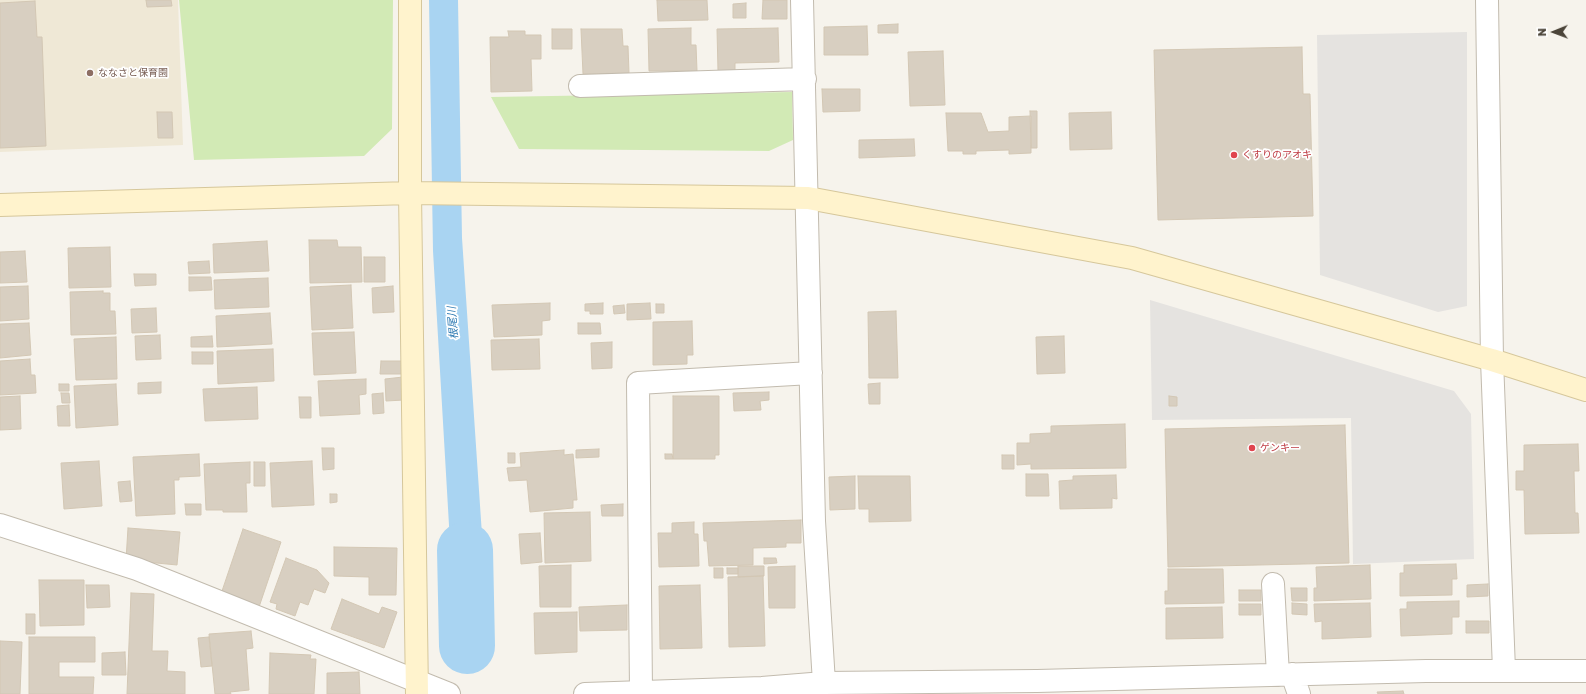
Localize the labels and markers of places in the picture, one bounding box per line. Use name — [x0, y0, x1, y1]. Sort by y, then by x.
place label: ななさと保育園 — [98, 67, 168, 79]
marker: ななさと保育園 — [85, 68, 95, 78]
place label: くすりのアオキ — [1242, 149, 1312, 161]
marker: くすりのアオキ — [1229, 150, 1239, 160]
place label: ゲンキー — [1260, 442, 1300, 454]
marker: ゲンキー — [1247, 443, 1257, 453]

